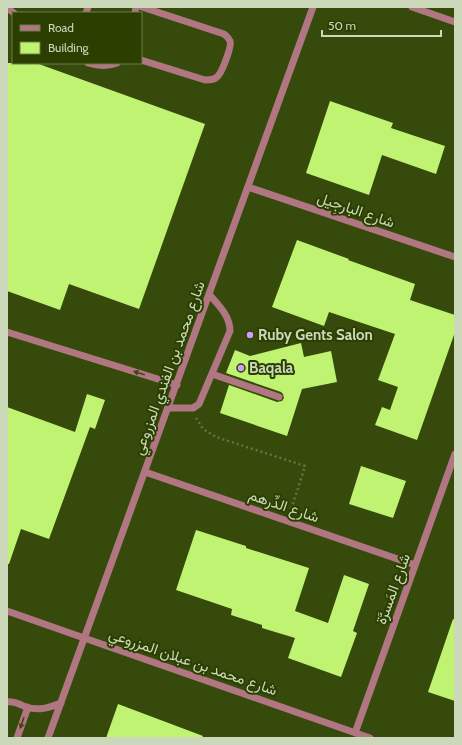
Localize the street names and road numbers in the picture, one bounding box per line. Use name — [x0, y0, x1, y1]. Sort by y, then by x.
street label: شارع البارجِيل — [314, 188, 397, 234]
street label: شارع محمد بن الفندي المزروعي — [129, 278, 213, 459]
street label: شارع الدِّرهم — [246, 486, 322, 528]
street label: شارع المَسرَّة — [372, 551, 416, 628]
street label: شارع محمد بن عبلان المزروعي — [105, 625, 280, 703]

